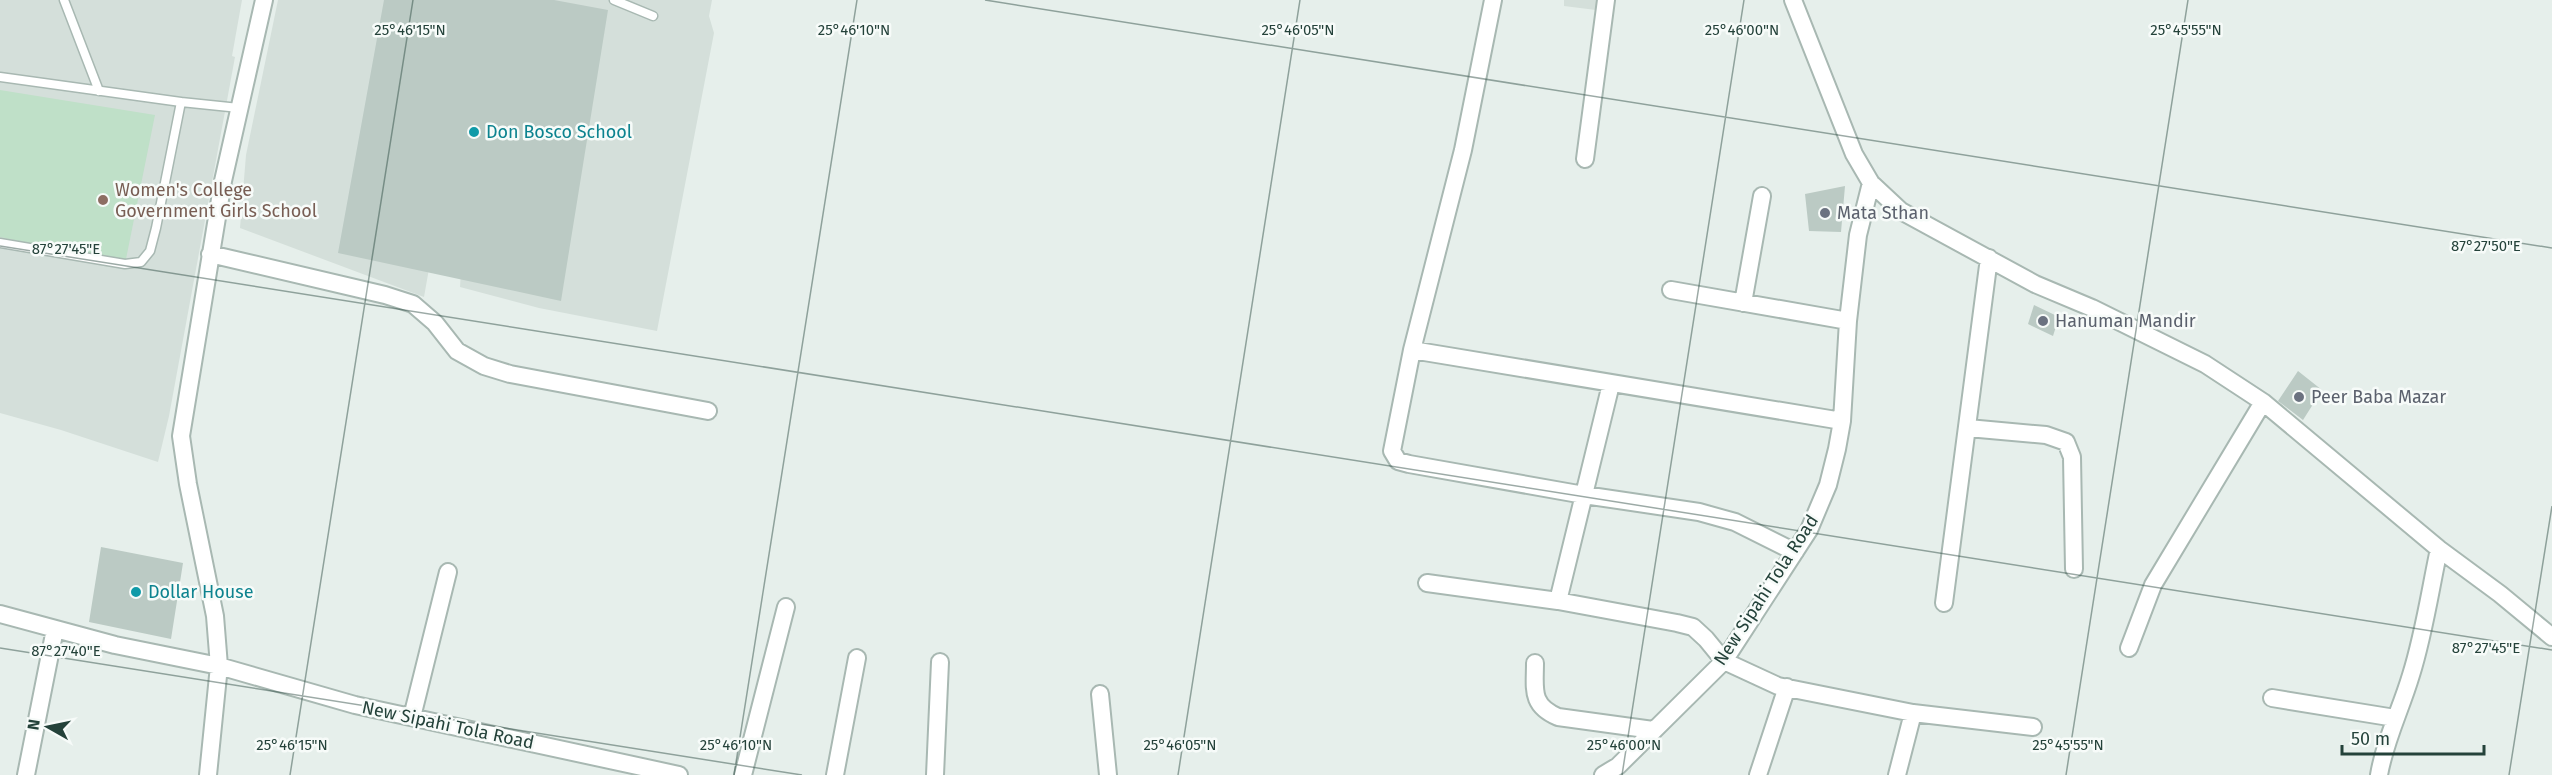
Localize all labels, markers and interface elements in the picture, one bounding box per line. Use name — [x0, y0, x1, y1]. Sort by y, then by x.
text: 25°46'15"N — [374, 21, 446, 39]
text: 25°46'10"N — [818, 21, 890, 39]
text: 25°46'05"N — [1261, 21, 1335, 39]
text: 25°46'00"N — [1705, 21, 1779, 39]
text: 25°45'55"N — [2150, 21, 2222, 39]
place label: Don Bosco School — [486, 121, 632, 143]
marker: Don Bosco School — [467, 125, 481, 139]
place label: Women's College Government Girls School — [115, 179, 317, 222]
marker: Women's College Government Girls School — [96, 193, 110, 207]
place label: Mata Sthan — [1837, 202, 1929, 224]
marker: Mata Sthan — [1818, 206, 1832, 220]
text: 87°27'50"E — [2451, 237, 2521, 255]
text: 87°27'45"E — [32, 240, 100, 258]
place label: Hanuman Mandir — [2055, 310, 2196, 332]
marker: Hanuman Mandir — [2036, 314, 2050, 328]
place label: Peer Baba Mazar — [2311, 386, 2446, 408]
marker: Peer Baba Mazar — [2292, 390, 2306, 404]
street label: New Sipahi Tola Road — [1709, 510, 1823, 670]
place label: Dollar House — [148, 581, 254, 603]
marker: Dollar House — [129, 585, 143, 599]
text: 87°27'45"E — [2452, 639, 2520, 657]
text: 87°27'40"E — [31, 642, 101, 660]
street label: New Sipahi Tola Road — [360, 696, 536, 754]
north arrow — [18, 697, 78, 757]
text: N — [23, 718, 44, 731]
scale bar — [2342, 718, 2484, 756]
text: 50 m — [2351, 728, 2390, 750]
text: 25°46'15"N — [256, 736, 328, 754]
text: 25°46'10"N — [700, 736, 772, 754]
text: 25°46'05"N — [1143, 736, 1217, 754]
text: 25°46'00"N — [1587, 736, 1661, 754]
text: 25°45'55"N — [2032, 736, 2104, 754]

